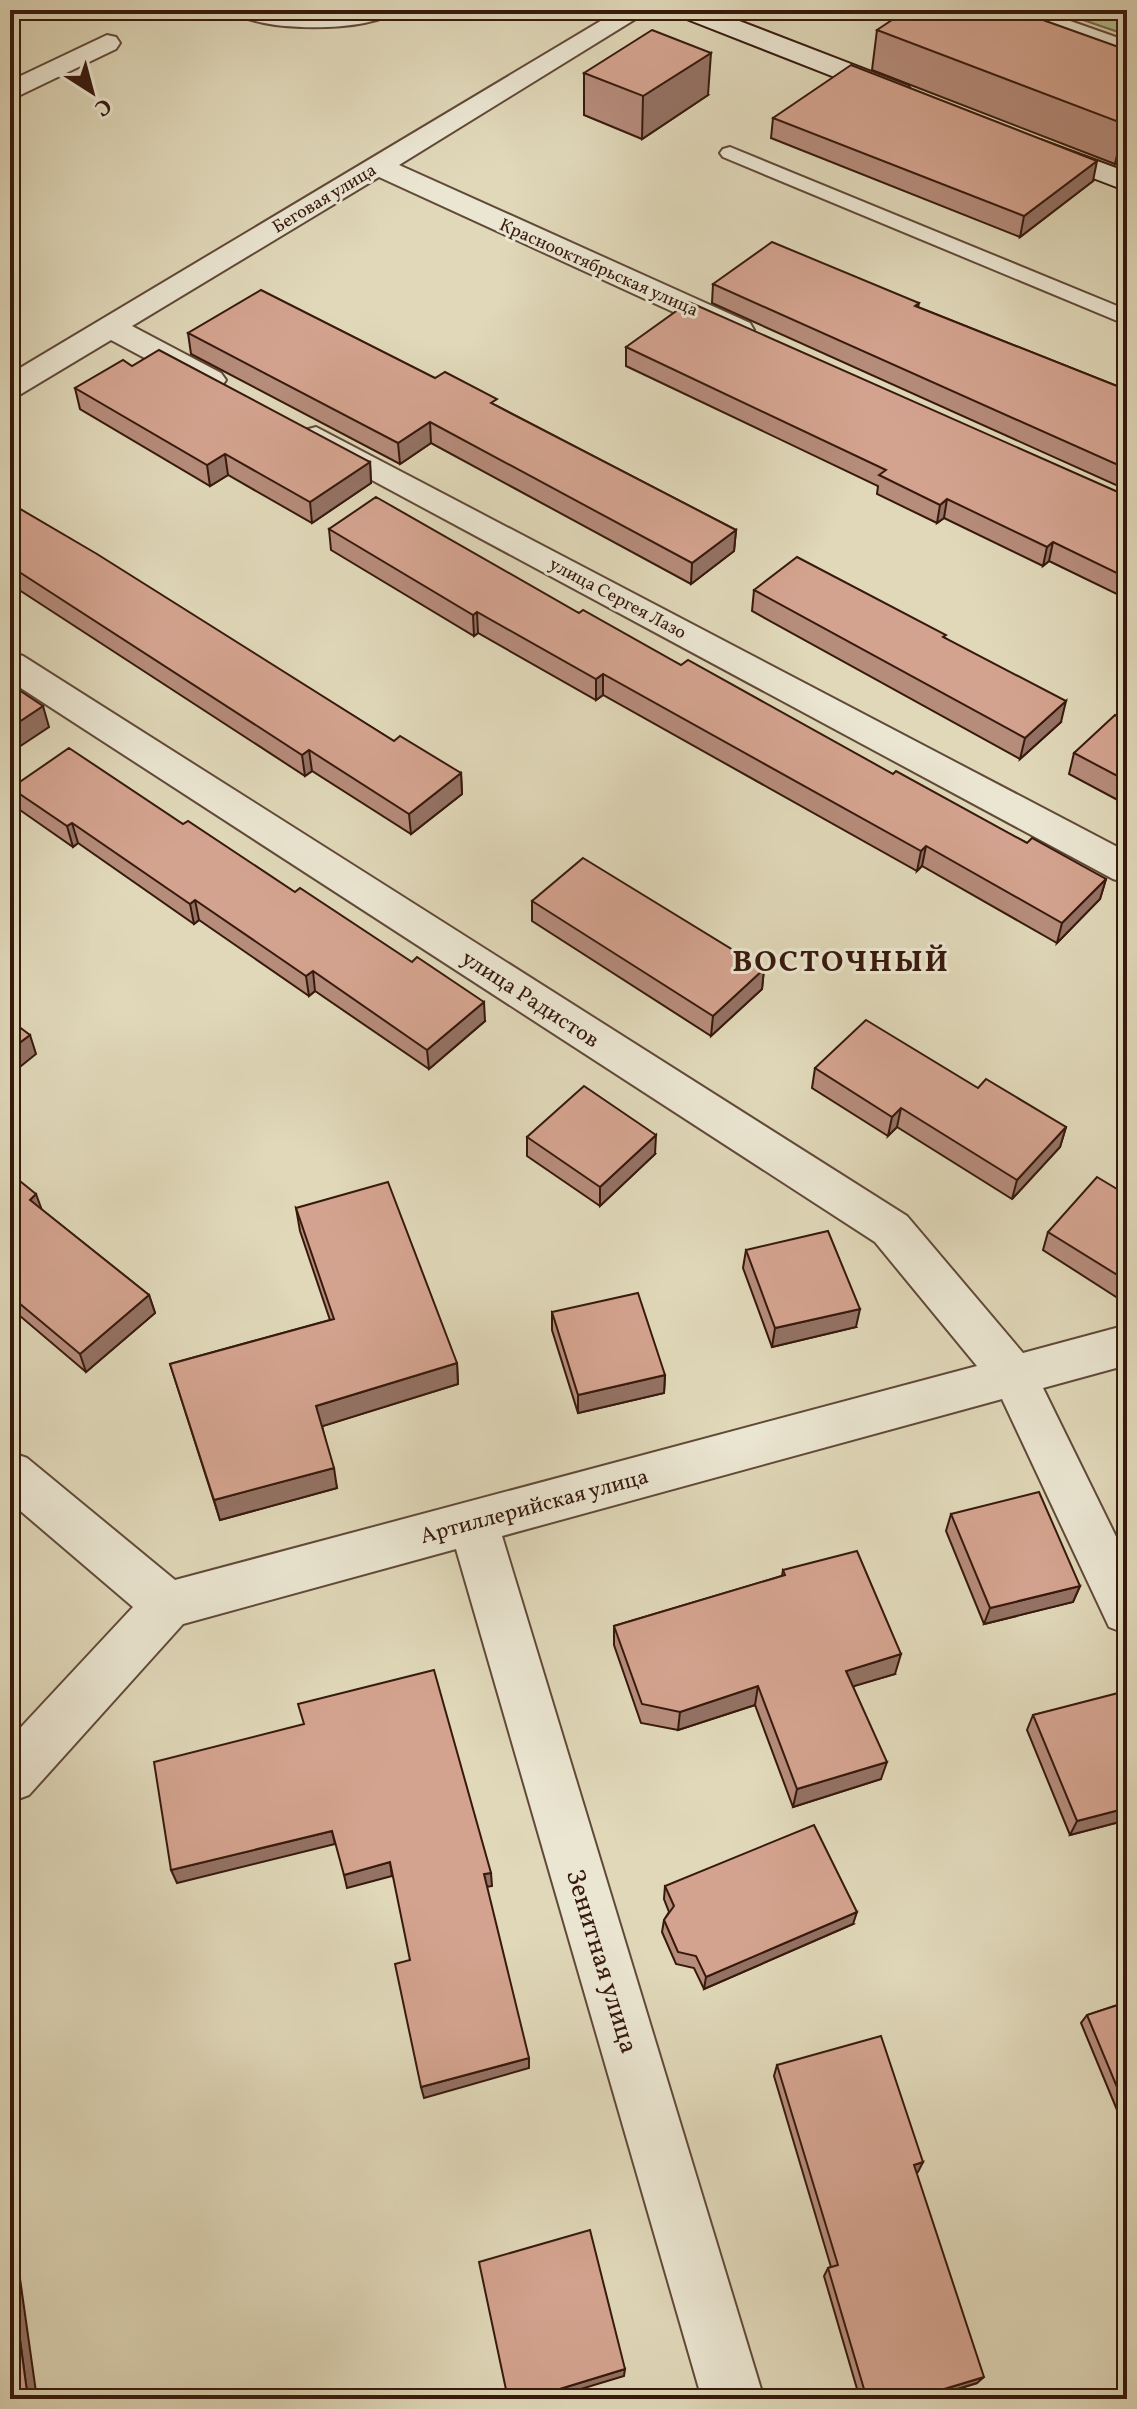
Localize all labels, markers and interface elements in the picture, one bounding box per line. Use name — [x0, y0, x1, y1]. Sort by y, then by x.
north arrow — [52, 52, 132, 132]
text: С — [87, 89, 117, 123]
street label: Беговая улица — [268, 158, 382, 240]
street label: Краснооктябрьская улица — [495, 213, 702, 324]
street label: улица Сергея Лазо — [544, 553, 690, 646]
district label: ВОСТОЧНЫЙ — [732, 942, 950, 984]
street label: улица Радистов — [454, 944, 605, 1056]
street label: Артиллерийская улица — [417, 1462, 652, 1553]
street label: Зенитная улица — [556, 1865, 646, 2058]

